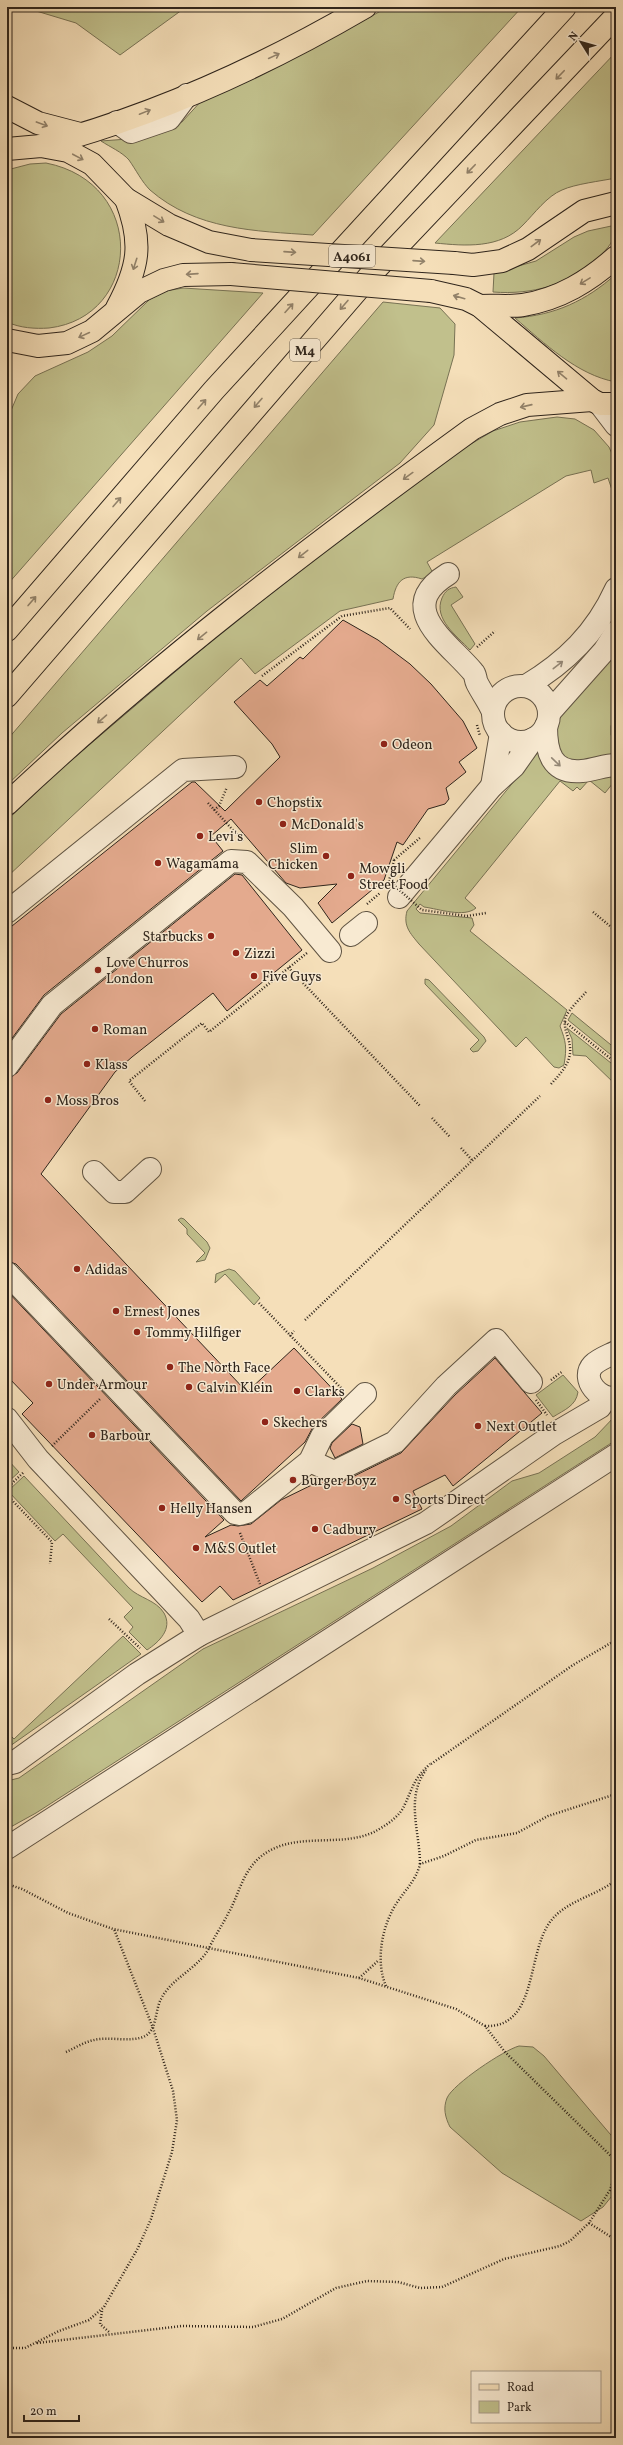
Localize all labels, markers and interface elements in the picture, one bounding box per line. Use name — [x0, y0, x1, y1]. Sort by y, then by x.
north arrow — [561, 22, 601, 62]
text: N — [566, 29, 583, 45]
one-way arrow — [268, 52, 280, 59]
one-way arrow — [555, 70, 565, 80]
one-way arrow — [138, 108, 150, 116]
one-way arrow — [35, 121, 47, 129]
one-way arrow — [72, 154, 84, 161]
one-way arrow — [466, 164, 476, 174]
one-way arrow — [153, 215, 164, 223]
one-way arrow — [531, 239, 542, 247]
road number: A4061 — [329, 245, 375, 267]
one-way arrow — [283, 249, 296, 256]
one-way arrow — [131, 257, 138, 270]
one-way arrow — [412, 258, 425, 265]
one-way arrow — [186, 271, 199, 278]
one-way arrow — [580, 277, 591, 286]
one-way arrow — [453, 293, 466, 300]
one-way arrow — [339, 300, 349, 310]
one-way arrow — [285, 302, 294, 313]
one-way arrow — [78, 332, 90, 339]
road number: M4 — [290, 339, 320, 361]
one-way arrow — [557, 370, 568, 379]
one-way arrow — [254, 398, 263, 408]
one-way arrow — [198, 399, 207, 409]
one-way arrow — [519, 403, 532, 411]
one-way arrow — [402, 472, 413, 481]
one-way arrow — [113, 497, 122, 508]
one-way arrow — [298, 550, 309, 558]
one-way arrow — [28, 596, 37, 606]
one-way arrow — [197, 631, 207, 640]
one-way arrow — [553, 661, 564, 669]
one-way arrow — [97, 714, 107, 723]
place label: Odeon — [392, 736, 433, 755]
marker: Odeon — [379, 739, 389, 749]
one-way arrow — [551, 757, 561, 767]
place label: Chopstix — [267, 794, 322, 813]
marker: Chopstix — [254, 797, 264, 807]
place label: McDonald's — [291, 816, 364, 835]
marker: McDonald's — [278, 819, 288, 829]
place label: Levi's — [208, 828, 243, 847]
marker: Levi's — [195, 831, 205, 841]
place label: Slim Chicken — [268, 840, 318, 875]
marker: Slim Chicken — [321, 851, 331, 861]
place label: Wagamama — [166, 855, 239, 874]
marker: Wagamama — [153, 858, 163, 868]
place label: Mowgli Street Food — [359, 860, 429, 895]
marker: Mowgli Street Food — [346, 871, 356, 881]
place label: Starbucks — [142, 928, 203, 947]
marker: Starbucks — [206, 931, 216, 941]
place label: Zizzi — [244, 945, 275, 964]
marker: Zizzi — [231, 948, 241, 958]
place label: Love Churros London — [106, 954, 188, 989]
marker: Love Churros London — [93, 965, 103, 975]
place label: Five Guys — [262, 968, 322, 987]
marker: Five Guys — [249, 971, 259, 981]
place label: Roman — [103, 1021, 147, 1040]
marker: Roman — [90, 1024, 100, 1034]
place label: Klass — [95, 1056, 128, 1075]
marker: Klass — [82, 1059, 92, 1069]
place label: Moss Bros — [56, 1092, 119, 1111]
marker: Moss Bros — [43, 1095, 53, 1105]
place label: Adidas — [85, 1261, 128, 1280]
marker: Adidas — [72, 1264, 82, 1274]
place label: Ernest Jones — [124, 1303, 200, 1322]
marker: Ernest Jones — [111, 1306, 121, 1316]
place label: Tommy Hilfiger — [145, 1324, 241, 1343]
marker: Tommy Hilfiger — [132, 1327, 142, 1337]
place label: The North Face — [178, 1359, 271, 1378]
marker: The North Face — [165, 1362, 175, 1372]
place label: Under Armour — [57, 1376, 147, 1395]
marker: Under Armour — [44, 1379, 54, 1389]
place label: Calvin Klein — [197, 1379, 273, 1398]
marker: Calvin Klein — [184, 1382, 194, 1392]
place label: Clarks — [305, 1383, 345, 1402]
marker: Clarks — [292, 1386, 302, 1396]
place label: Skechers — [273, 1414, 328, 1433]
marker: Skechers — [260, 1417, 270, 1427]
place label: Next Outlet — [486, 1418, 557, 1437]
marker: Next Outlet — [473, 1421, 483, 1431]
place label: Barbour — [100, 1427, 151, 1446]
marker: Barbour — [87, 1430, 97, 1440]
place label: Burger Boyz — [301, 1472, 377, 1491]
marker: Burger Boyz — [288, 1475, 298, 1485]
place label: Sports Direct — [404, 1491, 485, 1510]
marker: Sports Direct — [391, 1494, 401, 1504]
place label: Helly Hansen — [170, 1500, 252, 1519]
marker: Helly Hansen — [157, 1503, 167, 1513]
place label: Cadbury — [323, 1521, 376, 1540]
marker: Cadbury — [310, 1524, 320, 1534]
place label: M&S Outlet — [204, 1540, 277, 1559]
marker: M&S Outlet — [191, 1543, 201, 1553]
legend — [471, 2371, 601, 2423]
text: Road — [507, 2380, 534, 2396]
scale bar — [24, 2397, 79, 2423]
text: Park — [507, 2400, 532, 2416]
text: 20 m — [30, 2404, 57, 2420]

